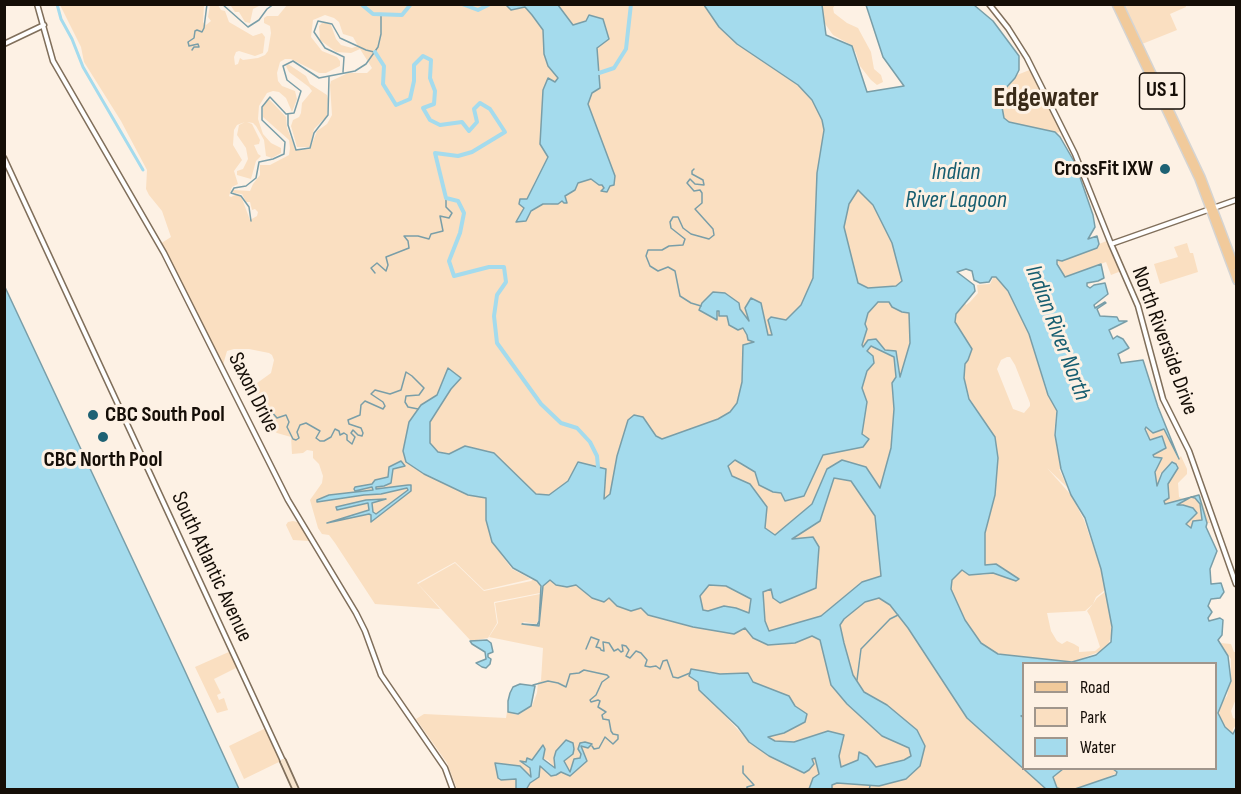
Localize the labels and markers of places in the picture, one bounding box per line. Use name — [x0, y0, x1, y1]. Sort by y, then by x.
place label: CrossFit IXW — [1054, 156, 1153, 182]
marker: CrossFit IXW — [1158, 162, 1172, 176]
place label: CBC South Pool — [105, 402, 225, 428]
marker: CBC South Pool — [86, 408, 100, 422]
marker: CBC North Pool — [96, 430, 110, 444]
place label: CBC North Pool — [43, 447, 163, 473]

